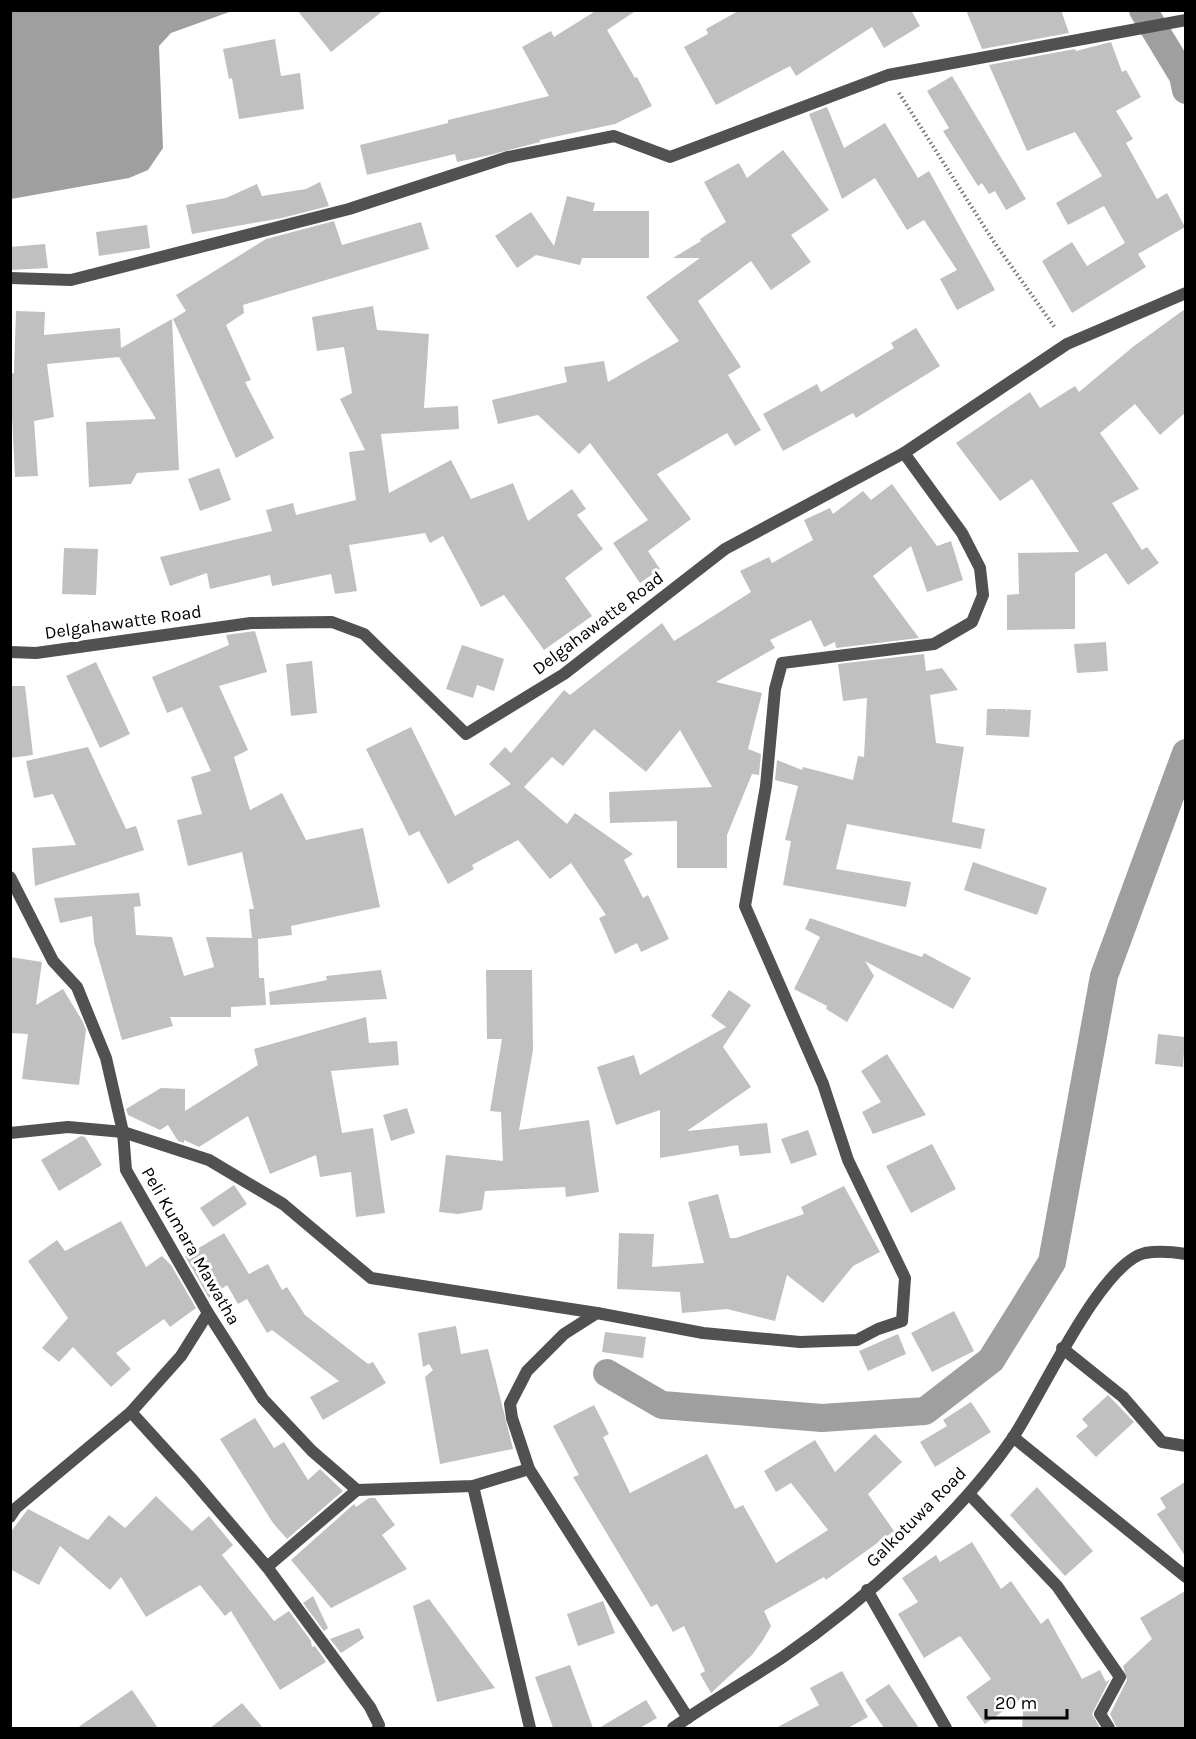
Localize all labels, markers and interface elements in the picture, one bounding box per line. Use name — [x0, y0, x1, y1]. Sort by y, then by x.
street label: Delgahawatte Road — [528, 567, 668, 679]
street label: Delgahawatte Road — [43, 600, 203, 644]
street label: Peli Kumara Mawatha — [137, 1163, 245, 1329]
street label: Galkotuwa Road — [861, 1462, 971, 1572]
scale bar — [986, 1682, 1067, 1720]
text: 20 m — [995, 1692, 1037, 1714]

